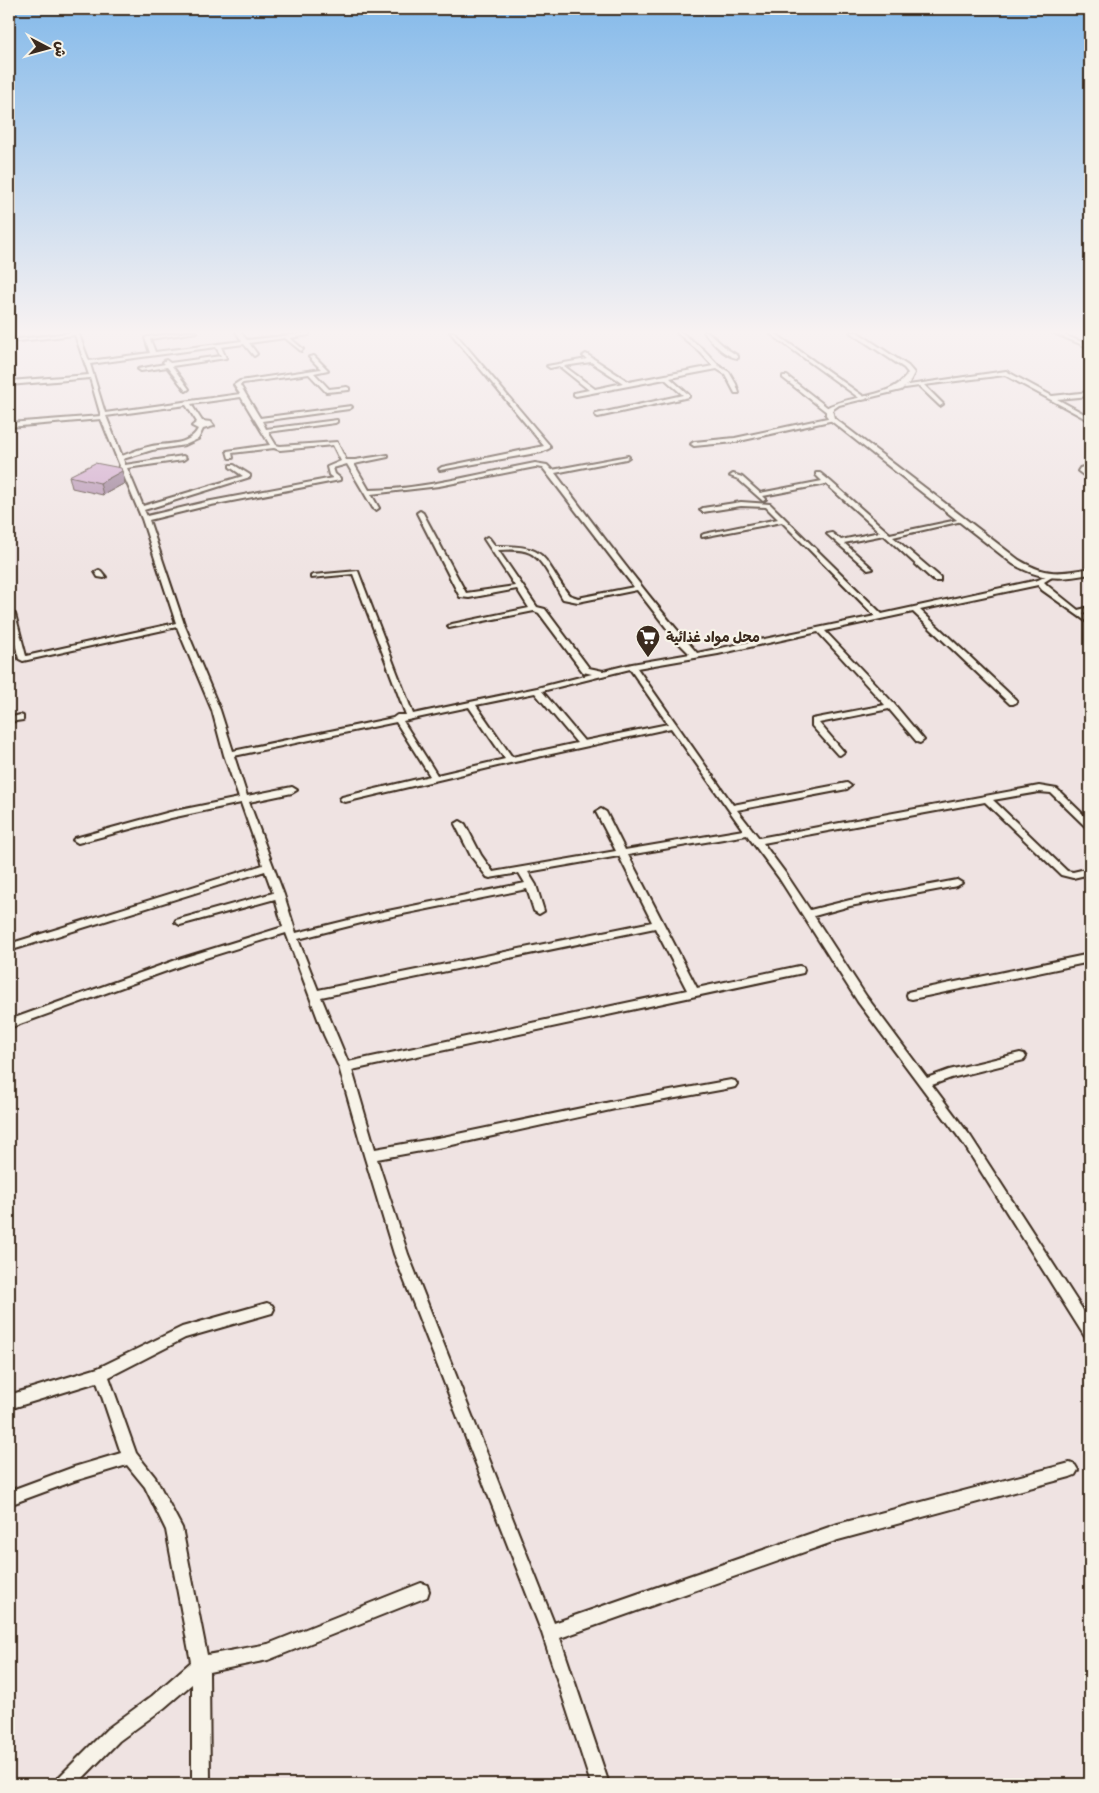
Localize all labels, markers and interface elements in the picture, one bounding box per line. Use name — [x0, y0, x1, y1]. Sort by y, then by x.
north arrow — [22, 22, 72, 72]
text: ش — [51, 41, 70, 58]
supermarket icon: محل مواد غذائية — [635, 624, 661, 658]
place label: محل مواد غذائية — [666, 629, 760, 647]

